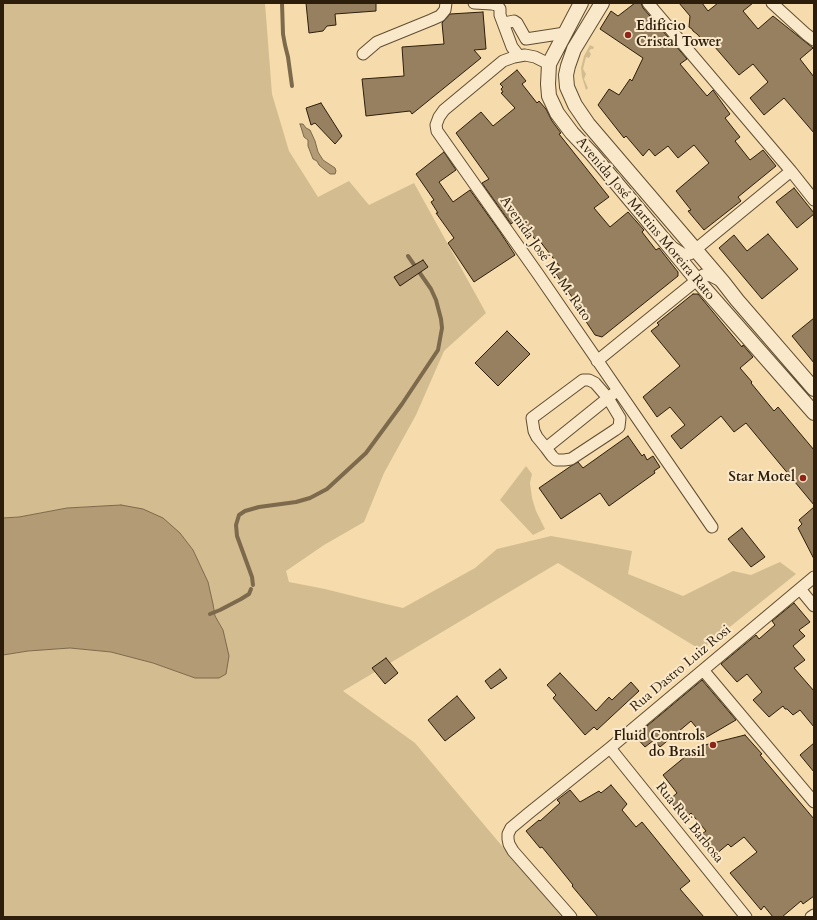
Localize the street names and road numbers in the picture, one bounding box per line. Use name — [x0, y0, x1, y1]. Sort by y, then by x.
street label: Avenida José Martins Moreira Rato — [572, 134, 718, 304]
street label: Avenida José M. M. Rato — [496, 193, 594, 325]
street label: Rua Dastro Luiz Rosi — [627, 622, 735, 716]
street label: Rua Rui Barbosa — [651, 779, 727, 867]

